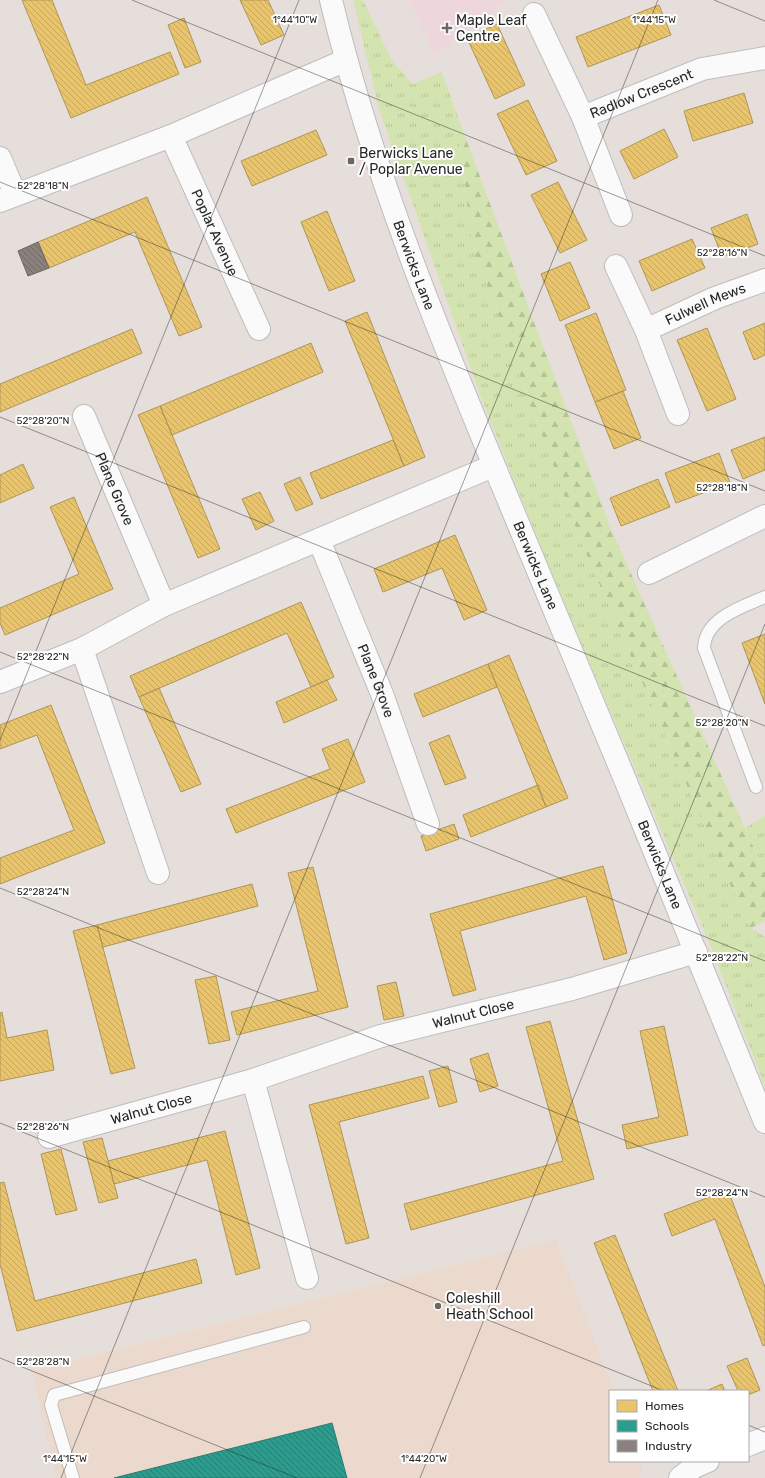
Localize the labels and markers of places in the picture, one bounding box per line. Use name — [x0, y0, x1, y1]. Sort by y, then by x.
place label: Maple Leaf Centre — [456, 12, 527, 45]
marker: Maple Leaf Centre — [441, 22, 453, 34]
place label: Berwicks Lane / Poplar Avenue — [359, 145, 463, 178]
marker: Berwicks Lane / Poplar Avenue — [346, 156, 356, 166]
place label: Coleshill Heath School — [446, 1290, 533, 1323]
marker: Coleshill Heath School — [433, 1301, 443, 1311]

